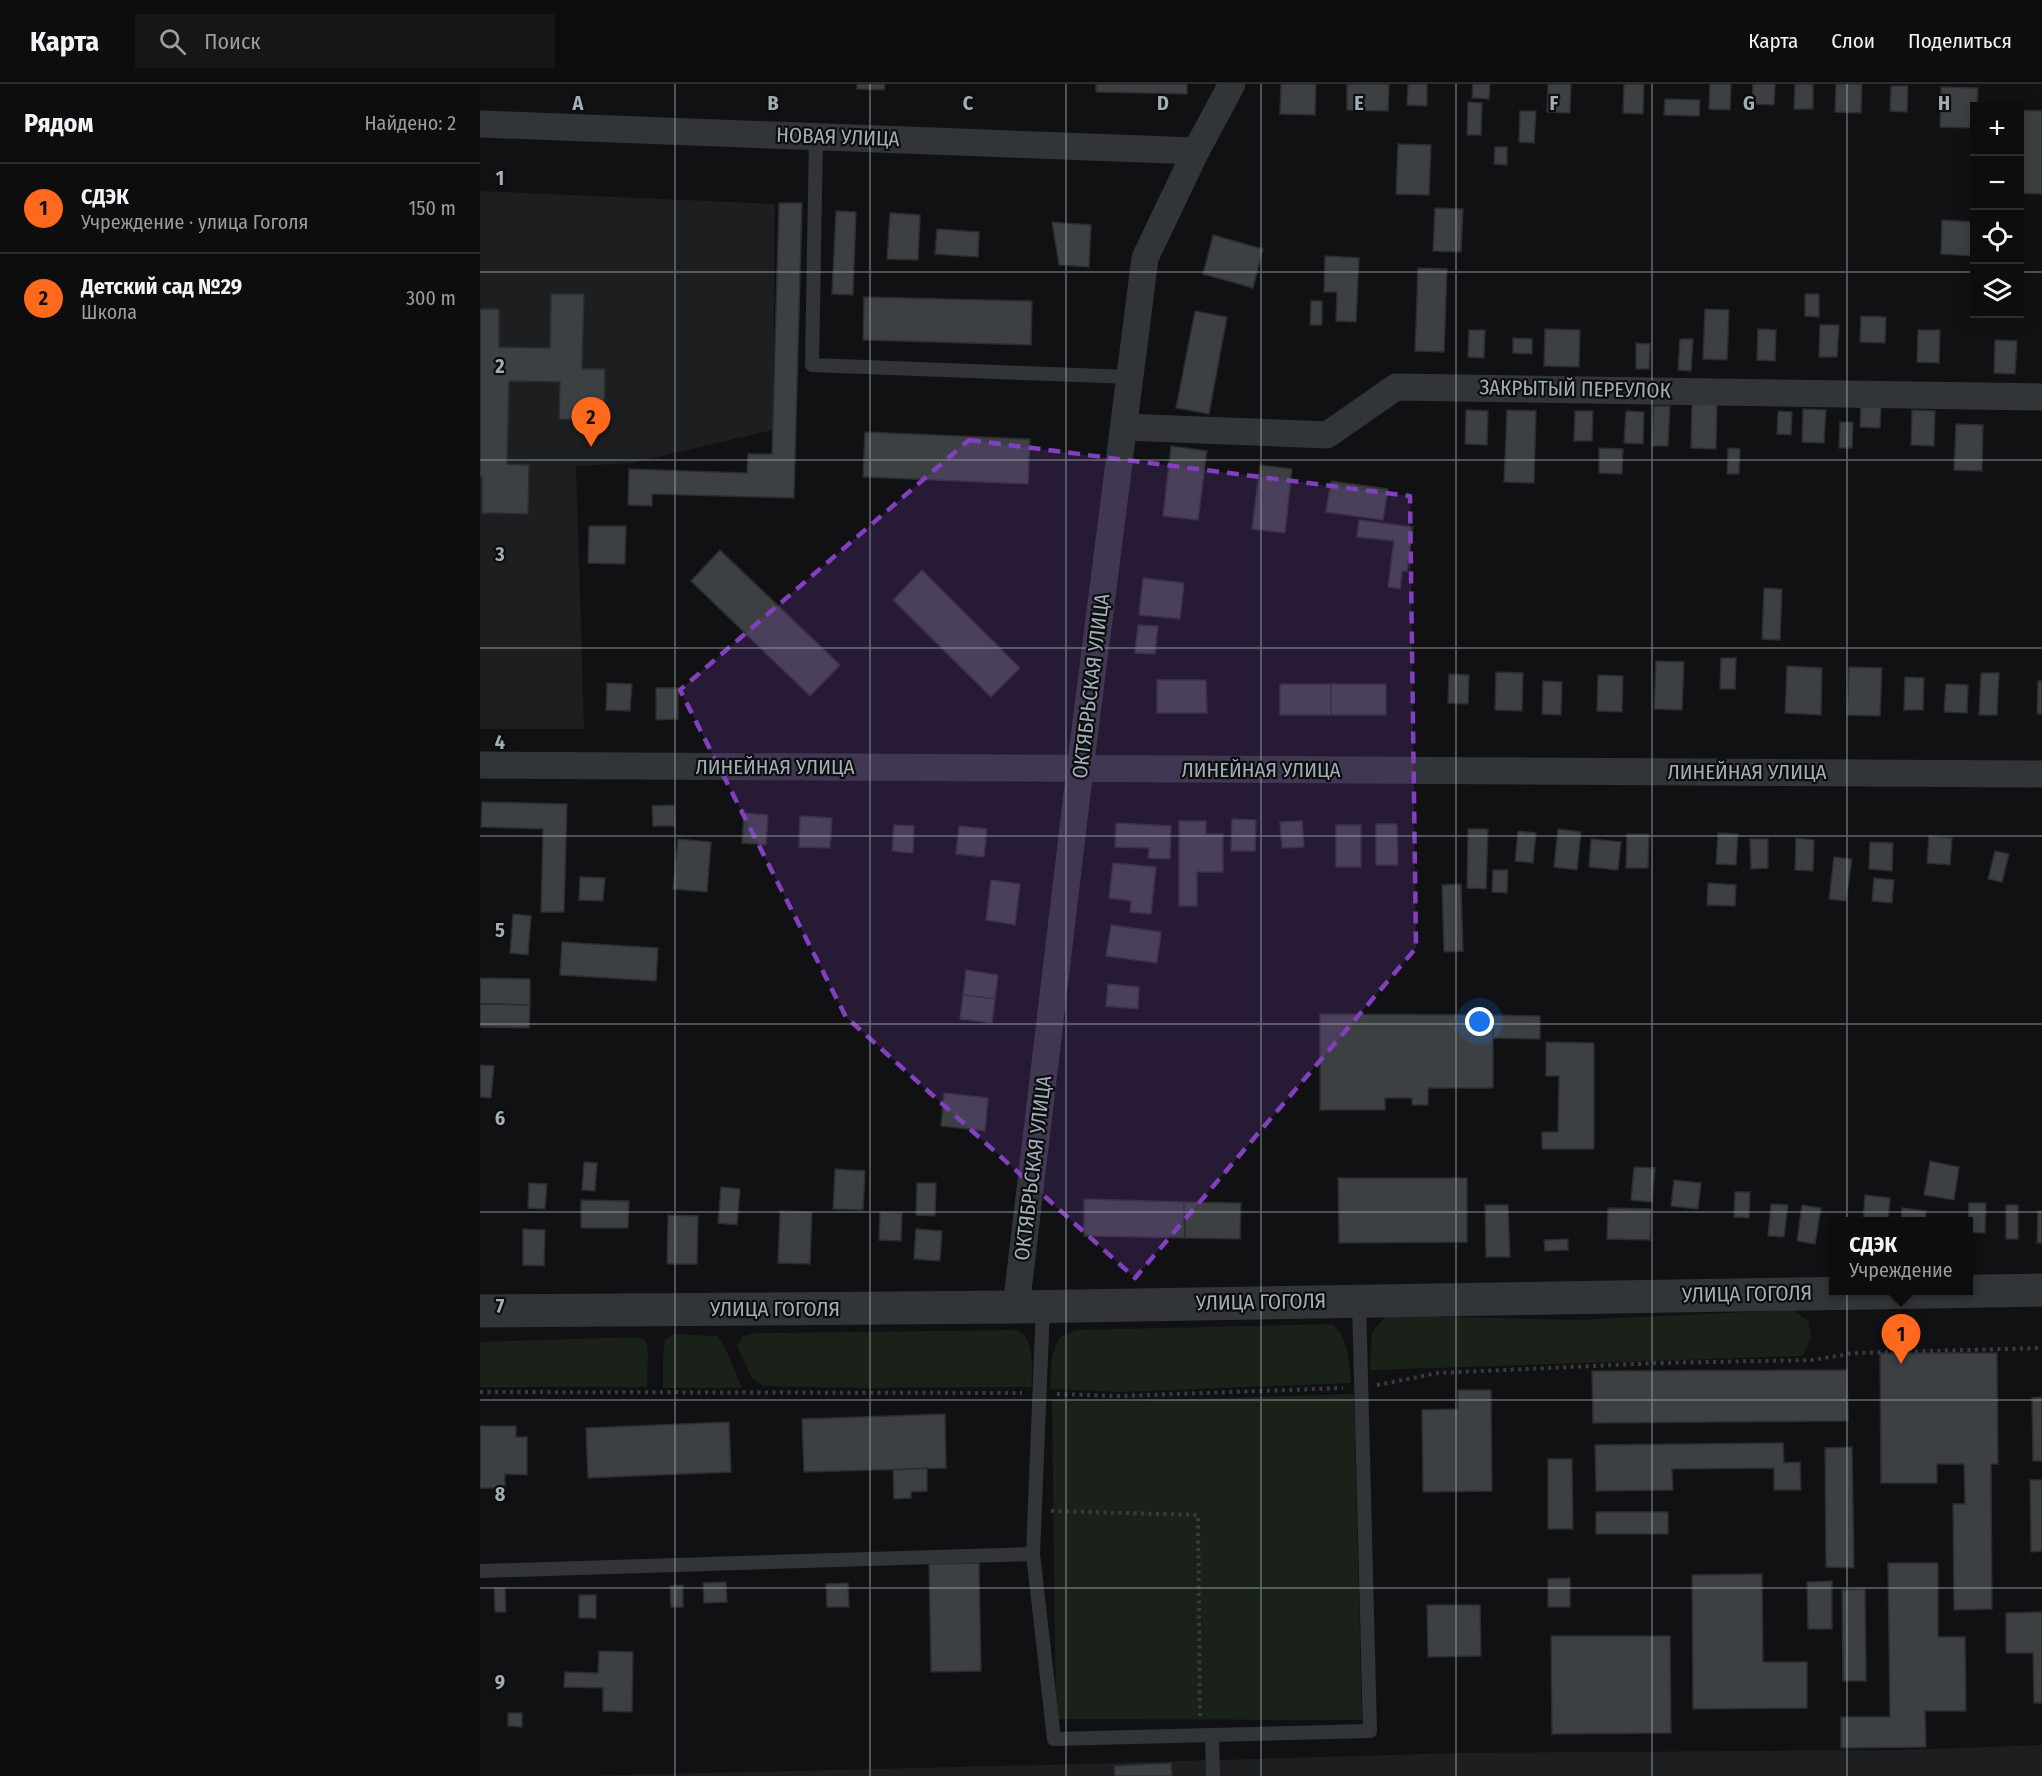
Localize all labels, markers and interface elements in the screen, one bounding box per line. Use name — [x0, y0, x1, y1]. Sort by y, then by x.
search box — [135, 14, 555, 68]
text: Карта — [30, 25, 99, 58]
icon: search — [156, 25, 189, 58]
text: Поиск — [204, 28, 261, 55]
text: Карта — [1748, 28, 1798, 54]
text: Слои — [1831, 28, 1875, 54]
text: Поделиться — [1908, 28, 2012, 54]
text: A — [572, 91, 585, 115]
text: B — [767, 91, 779, 115]
text: C — [963, 91, 974, 115]
text: D — [1157, 91, 1169, 115]
text: E — [1354, 91, 1364, 115]
text: F — [1550, 91, 1559, 115]
text: G — [1743, 91, 1755, 115]
text: H — [1938, 91, 1950, 115]
map controls — [1970, 102, 2024, 318]
button: + — [1970, 102, 2024, 156]
text: Рядом — [24, 108, 93, 139]
text: Найдено: 2 — [364, 111, 456, 135]
street label: НОВАЯ УЛИЦА — [776, 122, 900, 152]
button: − — [1970, 156, 2024, 210]
text: 1 — [496, 166, 504, 190]
text: СДЭК — [81, 183, 129, 210]
text: 1 — [39, 196, 48, 220]
text: 150 m — [409, 196, 456, 220]
text: Учреждение · улица Гоголя — [81, 210, 308, 234]
button: locate — [1970, 210, 2024, 264]
button: layers — [1970, 264, 2024, 318]
text: Детский сад №29 — [81, 273, 242, 300]
text: 2 — [39, 286, 48, 310]
text: 300 m — [406, 286, 456, 310]
text: Школа — [81, 300, 137, 324]
text: 2 — [494, 354, 505, 378]
street label: ЗАКРЫТЫЙ ПЕРЕУЛОК — [1479, 374, 1672, 404]
pin: 2 — [572, 398, 610, 447]
text: 3 — [494, 542, 505, 566]
street label: ОКТЯБРЬСКАЯ УЛИЦА — [1067, 592, 1115, 780]
text: 4 — [495, 730, 505, 754]
street label: ЛИНЕЙНАЯ УЛИЦА — [695, 754, 855, 780]
street label: ЛИНЕЙНАЯ УЛИЦА — [1181, 757, 1341, 783]
street label: ЛИНЕЙНАЯ УЛИЦА — [1667, 759, 1827, 785]
text: 5 — [495, 918, 505, 942]
your location — [1465, 1007, 1494, 1036]
street label: ОКТЯБРЬСКАЯ УЛИЦА — [1009, 1074, 1057, 1262]
text: 6 — [495, 1106, 505, 1130]
popup — [1829, 1217, 1973, 1295]
text: СДЭК — [1849, 1231, 1897, 1258]
text: Учреждение — [1849, 1258, 1953, 1282]
street label: УЛИЦА ГОГОЛЯ — [1681, 1280, 1812, 1308]
street label: УЛИЦА ГОГОЛЯ — [1195, 1288, 1326, 1316]
text: 7 — [496, 1294, 505, 1318]
street label: УЛИЦА ГОГОЛЯ — [709, 1296, 840, 1322]
pin: 1 — [1882, 1314, 1920, 1364]
text: 8 — [495, 1482, 506, 1506]
text: 9 — [495, 1670, 505, 1694]

